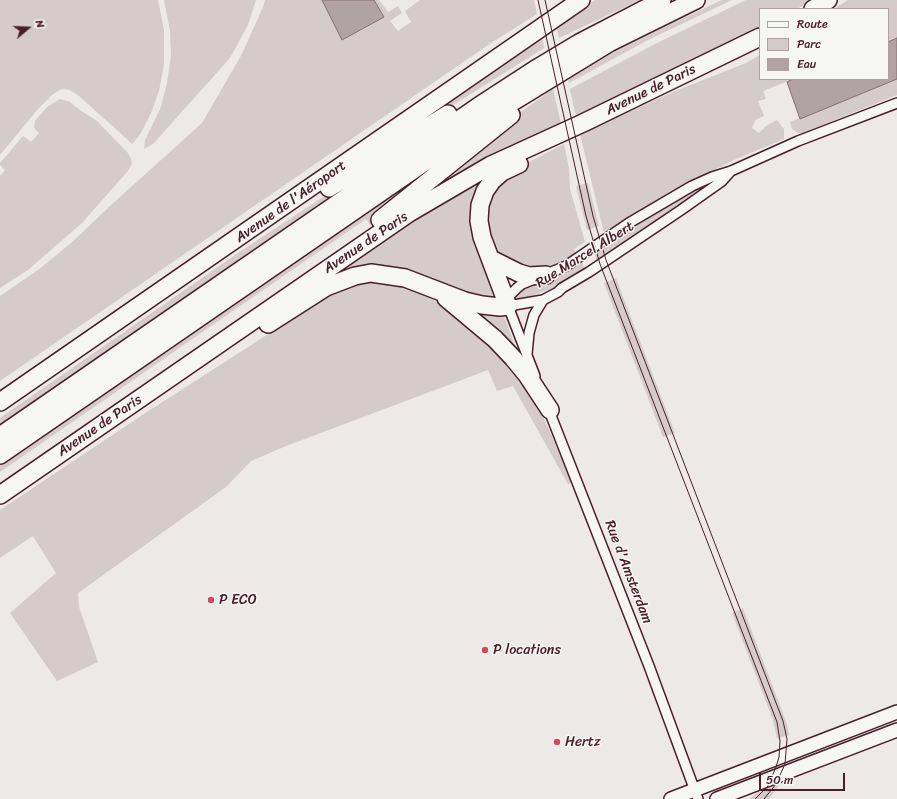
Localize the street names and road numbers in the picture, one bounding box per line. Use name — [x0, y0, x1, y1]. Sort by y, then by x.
street label: Avenue de Paris — [603, 61, 699, 119]
street label: Avenue de l'Aéroport — [232, 157, 350, 247]
street label: Avenue de Paris — [321, 209, 411, 277]
street label: Rue Marcel Albert — [533, 218, 637, 292]
street label: Avenue de Paris — [55, 392, 145, 460]
street label: Rue d'Amsterdam — [601, 518, 655, 626]

